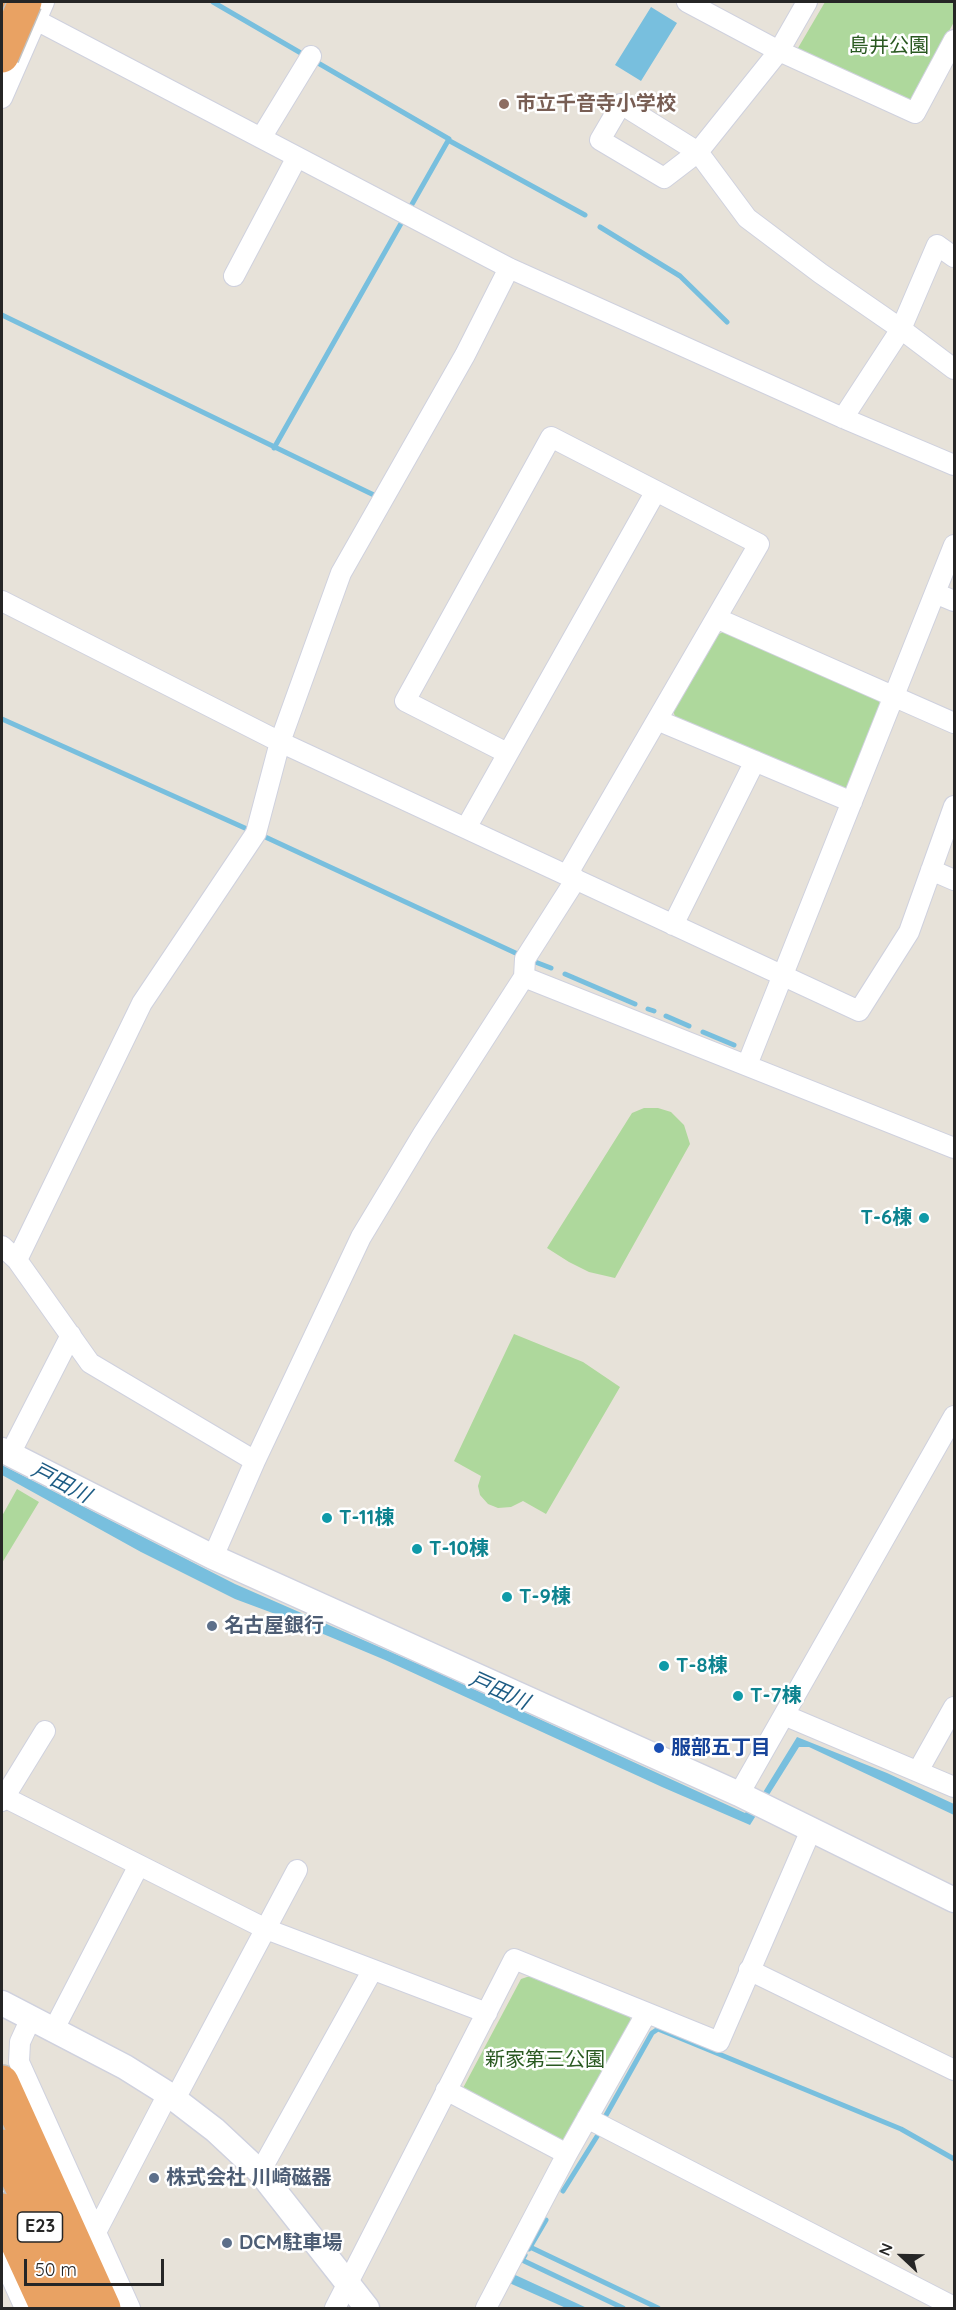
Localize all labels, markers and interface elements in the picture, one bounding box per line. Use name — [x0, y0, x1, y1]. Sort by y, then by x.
park label: 島井公園 — [849, 34, 929, 58]
place label: 市立千音寺小学校 — [516, 92, 676, 116]
marker: 市立千音寺小学校 — [497, 97, 511, 111]
place label: T-6棟 — [861, 1206, 912, 1230]
marker: T-6棟 — [917, 1211, 931, 1225]
water label: 戸田川 — [27, 1457, 95, 1509]
place label: T-11棟 — [339, 1506, 394, 1530]
marker: T-11棟 — [320, 1511, 334, 1525]
place label: T-10棟 — [429, 1537, 489, 1561]
marker: T-10棟 — [410, 1542, 424, 1556]
place label: T-9棟 — [519, 1585, 571, 1609]
marker: T-9棟 — [500, 1590, 514, 1604]
place label: 名古屋銀行 — [224, 1614, 324, 1638]
marker: 名古屋銀行 — [205, 1619, 219, 1633]
place label: T-8棟 — [676, 1654, 727, 1678]
marker: T-8棟 — [657, 1659, 671, 1673]
water label: 戸田川 — [465, 1667, 533, 1715]
place label: T-7棟 — [750, 1684, 801, 1708]
marker: T-7棟 — [731, 1689, 745, 1703]
place label: 服部五丁目 — [671, 1736, 771, 1760]
marker: 服部五丁目 — [652, 1741, 666, 1755]
park label: 新家第三公園 — [485, 2048, 605, 2072]
place label: 株式会社 川崎磁器 — [166, 2166, 332, 2190]
marker: 株式会社 川崎磁器 — [147, 2171, 161, 2185]
road number: E23 — [18, 2212, 63, 2242]
north arrow — [872, 2226, 932, 2286]
place label: DCM駐車場 — [239, 2231, 342, 2255]
marker: DCM駐車場 — [220, 2236, 234, 2250]
text: N — [874, 2240, 897, 2258]
scale bar — [27, 2247, 166, 2285]
text: 50 m — [35, 2258, 77, 2281]

